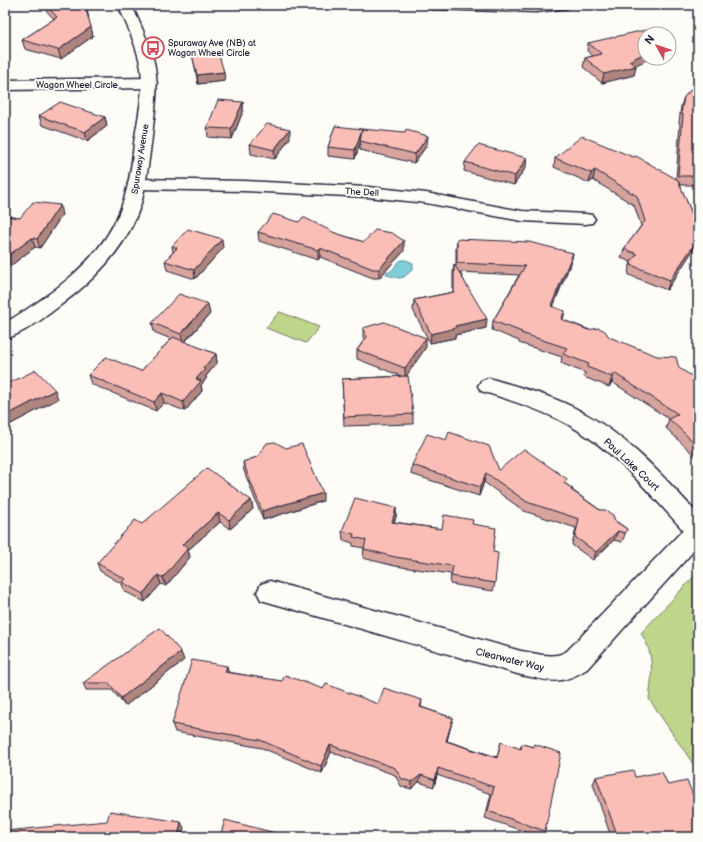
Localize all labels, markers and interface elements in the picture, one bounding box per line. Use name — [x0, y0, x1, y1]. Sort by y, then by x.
north arrow — [637, 26, 677, 66]
text: N — [642, 33, 657, 47]
bus stop icon: Spuraway Ave (NB) at Wagon Wheel Circle — [140, 35, 166, 61]
place label: Spuraway Ave (NB) at Wagon Wheel Circle — [168, 38, 256, 59]
street label: Wagon Wheel Circle — [36, 80, 119, 91]
street label: Spuraway Avenue — [130, 123, 152, 195]
street label: The Dell — [345, 186, 379, 199]
street label: Paul Lake Court — [601, 436, 662, 494]
street label: Clearwater Way — [474, 646, 546, 674]

